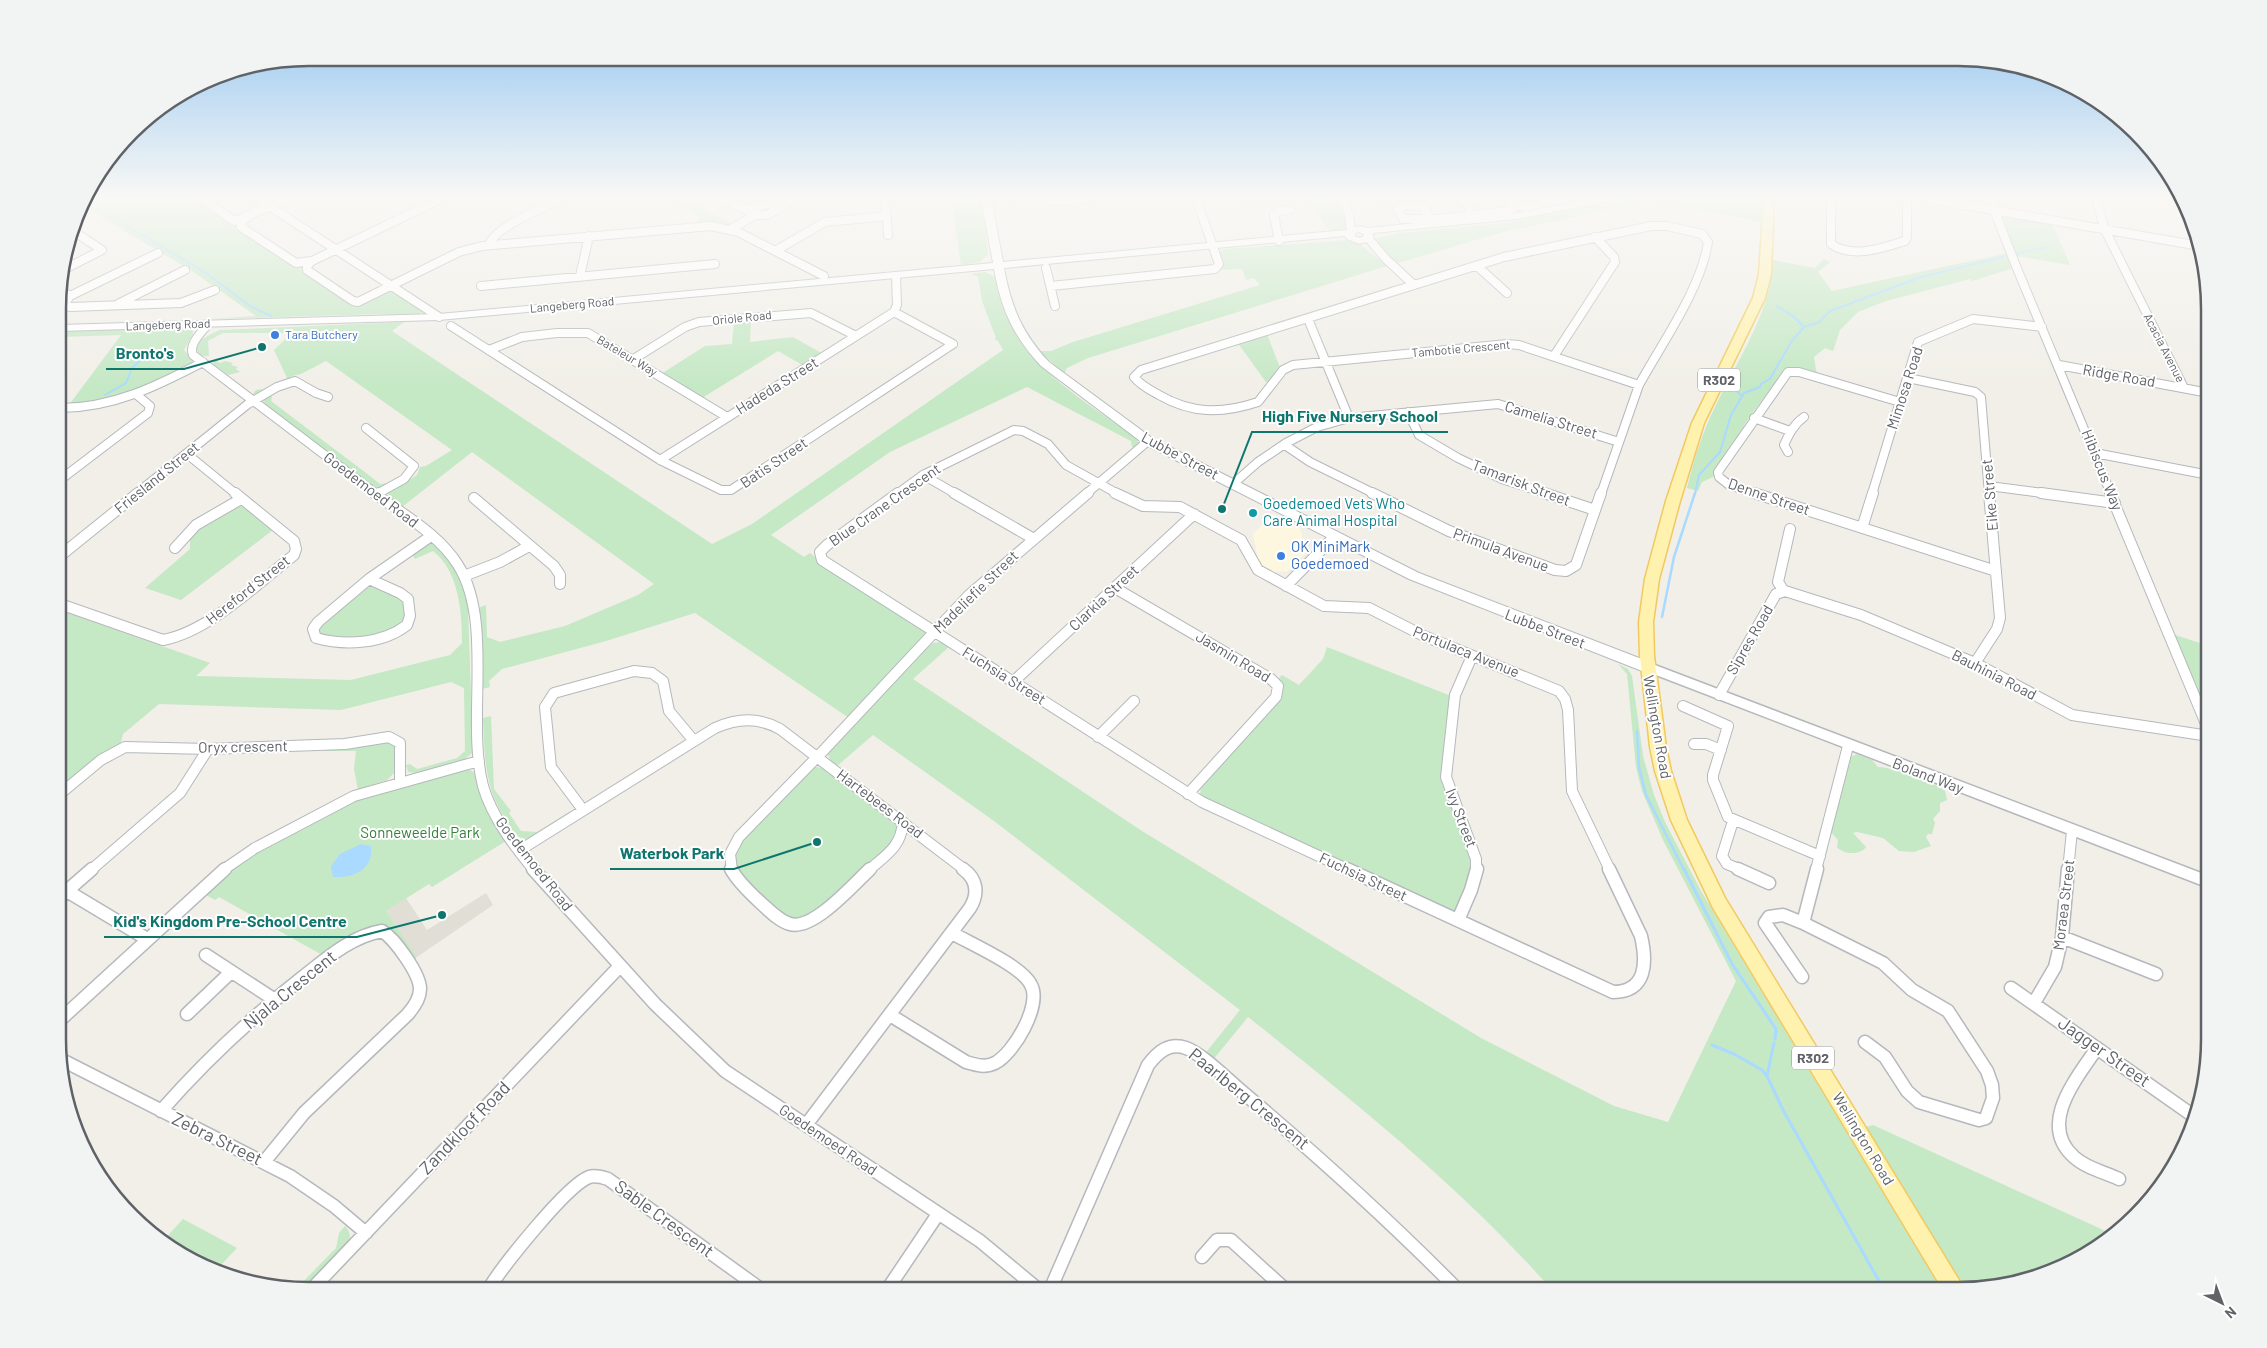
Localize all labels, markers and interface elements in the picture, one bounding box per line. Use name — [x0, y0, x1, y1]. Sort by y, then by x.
street label: Langeberg Road — [529, 293, 615, 315]
street label: Oriole Road — [712, 307, 772, 327]
street label: Acacia Avenue — [2142, 311, 2188, 384]
street label: Langeberg Road — [125, 316, 211, 332]
place label: Tara Butchery — [285, 327, 358, 341]
marker: Tara Butchery — [269, 329, 281, 341]
street label: Bateleur Way — [595, 332, 661, 379]
street label: Tambotie Crescent — [1411, 337, 1511, 359]
callout: Bronto's — [106, 338, 184, 369]
text: Bronto's — [116, 343, 174, 362]
street label: Mimosa Road — [1882, 344, 1926, 431]
street label: Hadeda Street — [732, 353, 821, 418]
street label: Ridge Road — [2081, 360, 2157, 390]
road number: R302 — [1698, 368, 1740, 392]
street label: Camelia Street — [1503, 396, 1600, 442]
callout: High Five Nursery School — [1252, 401, 1448, 432]
text: High Five Nursery School — [1262, 406, 1438, 425]
street label: Hibiscus Way — [2078, 426, 2127, 513]
street label: Lubbe Street — [1139, 427, 1222, 483]
street label: Batis Street — [736, 433, 811, 491]
street label: Friesland Street — [110, 438, 202, 517]
street label: Goedemoed Road — [321, 448, 423, 531]
street label: Tamarisk Street — [1470, 455, 1573, 509]
street label: Eike Street — [1977, 458, 2001, 532]
street label: Blue Crane Crescent — [825, 459, 944, 549]
street label: Denne Street — [1726, 474, 1813, 518]
place label: Goedemoed Vets Who Care Animal Hospital — [1263, 494, 1405, 529]
marker: Goedemoed Vets Who Care Animal Hospital — [1247, 507, 1259, 519]
street label: Primula Avenue — [1451, 523, 1552, 575]
place label: OK MiniMark Goedemoed — [1291, 537, 1371, 572]
street label: Madeliefie Street — [929, 546, 1021, 636]
marker: OK MiniMark Goedemoed — [1275, 550, 1287, 562]
street label: Hereford Street — [202, 551, 293, 628]
street label: Clarkia Street — [1065, 560, 1142, 634]
street label: Sipres Road — [1722, 601, 1776, 678]
street label: Lubbe Street — [1503, 604, 1588, 652]
street label: Portulaca Avenue — [1411, 622, 1522, 681]
street label: Jasmin Road — [1193, 627, 1274, 685]
street label: Fuchsia Street — [960, 642, 1050, 708]
street label: Bauhinia Road — [1949, 645, 2040, 703]
street label: Wellington Road — [1640, 674, 1676, 780]
street label: Oryx crescent — [198, 736, 288, 756]
street label: Boland Way — [1890, 753, 1967, 797]
street label: Hartebees Road — [834, 765, 927, 842]
street label: Ivy Street — [1442, 786, 1481, 850]
street label: Goedemoed Road — [492, 813, 577, 914]
park label: Sonneweelde Park — [360, 823, 480, 841]
callout: Waterbok Park — [610, 838, 734, 869]
text: Waterbok Park — [620, 843, 725, 862]
street label: Fuchsia Street — [1317, 848, 1410, 904]
street label: Moraea Street — [2048, 858, 2078, 951]
callout: Kid's Kingdom Pre-School Centre — [104, 906, 357, 937]
text: Kid's Kingdom Pre-School Centre — [113, 911, 347, 930]
street label: Njala Crescent — [238, 945, 340, 1033]
street label: Jagger Street — [2054, 1011, 2155, 1091]
street label: Paarlberg Crescent — [1185, 1043, 1315, 1154]
road number: R302 — [1792, 1046, 1834, 1070]
street label: Zandkloof Road — [414, 1076, 514, 1178]
street label: Wellington Road — [1829, 1089, 1899, 1188]
street label: Goedemoed Road — [776, 1100, 881, 1179]
street label: Zebra Street — [169, 1107, 266, 1169]
street label: Sable Crescent — [611, 1175, 719, 1262]
north arrow — [2197, 1278, 2247, 1328]
text: N — [2222, 1304, 2240, 1322]

